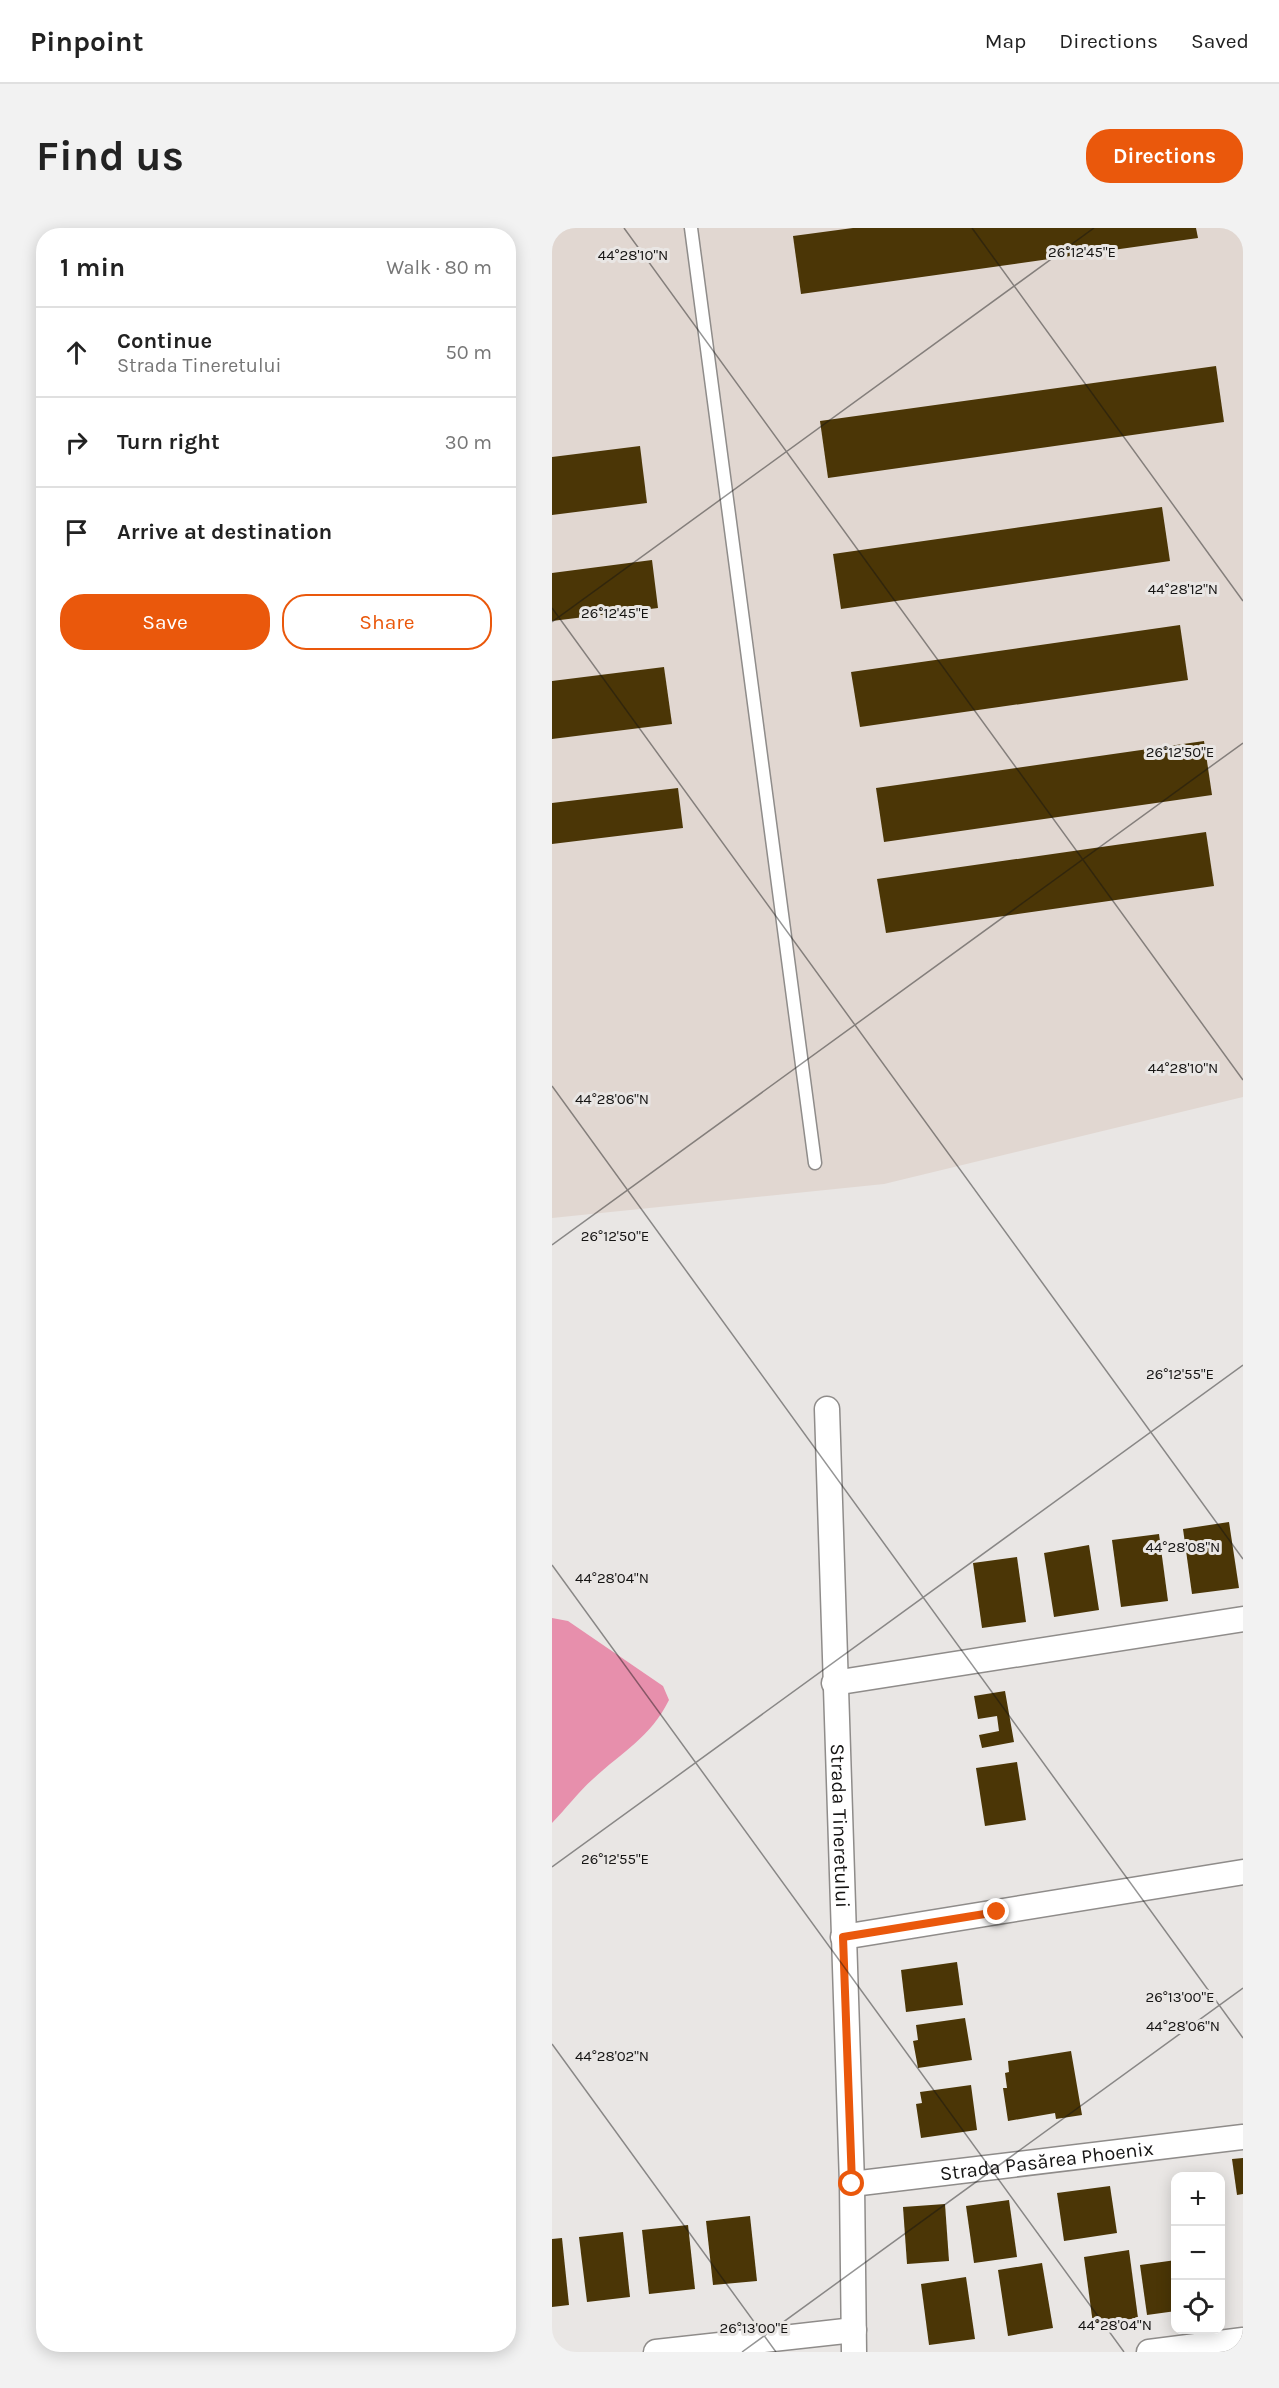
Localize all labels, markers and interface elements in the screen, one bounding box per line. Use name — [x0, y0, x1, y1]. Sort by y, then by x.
text: Pinpoint — [30, 25, 143, 58]
text: Map — [985, 29, 1026, 53]
text: Directions — [1059, 29, 1158, 53]
text: Saved — [1191, 29, 1249, 53]
button: Directions — [1086, 129, 1243, 183]
text: Find us — [36, 131, 184, 181]
text: 26°12'45"E — [1048, 243, 1116, 261]
text: 44°28'10"N — [598, 246, 668, 264]
text: 1 min — [60, 252, 125, 283]
text: Walk · 80 m — [386, 256, 492, 279]
text: Continue — [117, 328, 212, 354]
icon: ahead — [60, 336, 93, 369]
text: 50 m — [445, 341, 492, 364]
text: Strada Tineretului — [117, 354, 282, 377]
icon: right — [60, 426, 93, 459]
text: Turn right — [117, 429, 220, 455]
text: 30 m — [445, 431, 492, 454]
icon: arrive — [60, 516, 93, 549]
text: Arrive at destination — [117, 519, 332, 545]
text: 44°28'12"N — [1148, 580, 1218, 598]
button: Save — [60, 594, 270, 650]
button: Share — [282, 594, 492, 650]
text: 26°12'45"E — [581, 604, 649, 622]
text: 26°12'50"E — [1146, 743, 1214, 761]
text: 44°28'10"N — [1148, 1059, 1218, 1077]
text: 44°28'06"N — [575, 1090, 649, 1108]
text: 26°12'50"E — [581, 1227, 649, 1245]
text: 26°12'55"E — [1146, 1365, 1214, 1383]
text: 44°28'08"N — [1146, 1538, 1220, 1556]
text: 44°28'04"N — [575, 1569, 649, 1587]
street label: Strada Tineretului — [826, 1743, 855, 1908]
text: 26°12'55"E — [581, 1850, 649, 1868]
route end — [983, 1898, 1009, 1924]
text: 26°13'00"E — [1145, 1988, 1215, 2006]
text: 44°28'06"N — [1146, 2017, 1220, 2035]
text: 44°28'02"N — [575, 2047, 649, 2065]
street label: Strada Pasărea Phoenix — [938, 2136, 1155, 2185]
route start — [838, 2170, 864, 2196]
map controls — [1171, 2172, 1225, 2334]
button: + — [1171, 2172, 1225, 2226]
button: − — [1171, 2226, 1225, 2280]
button: locate — [1171, 2280, 1225, 2334]
text: 44°28'04"N — [1078, 2316, 1152, 2334]
text: 26°13'00"E — [719, 2319, 789, 2337]

